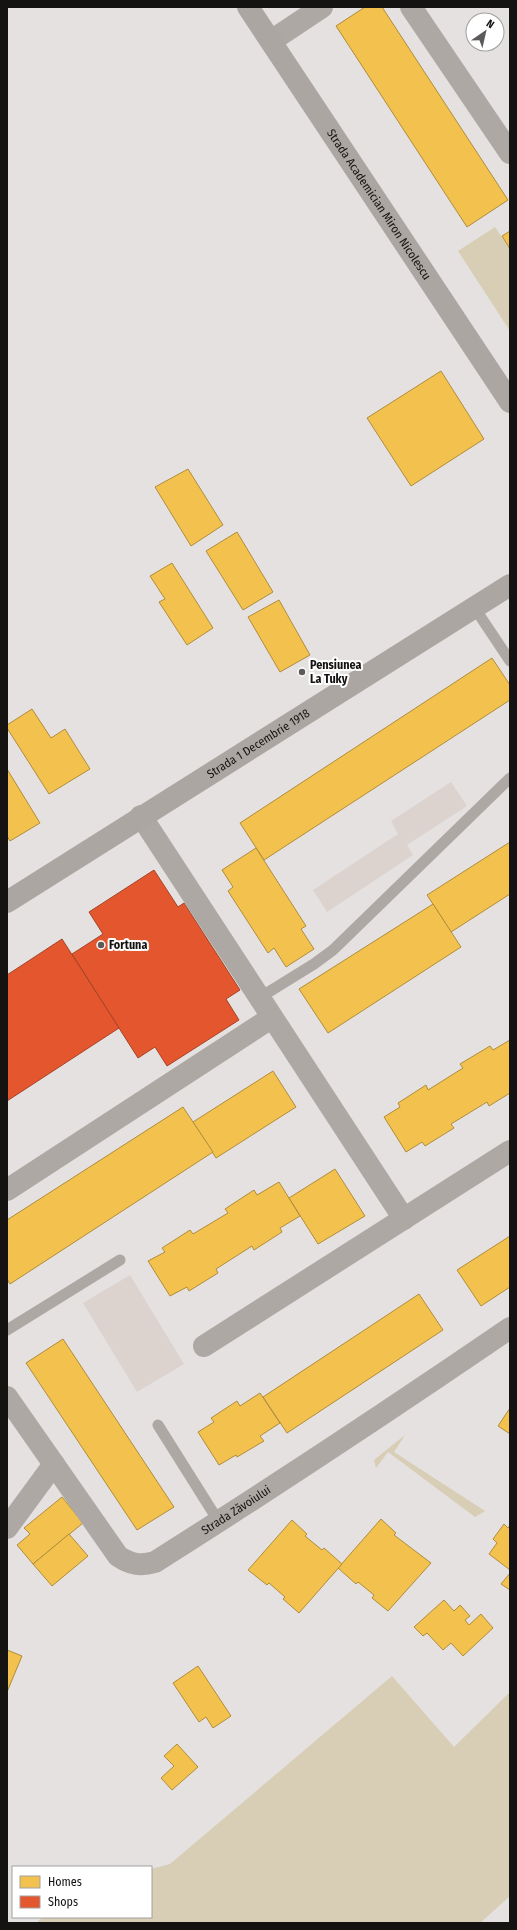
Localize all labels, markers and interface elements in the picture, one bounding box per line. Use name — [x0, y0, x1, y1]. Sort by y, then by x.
north arrow — [465, 12, 505, 52]
text: N — [484, 17, 497, 31]
street label: Strada Academician Miron Nicolescu — [324, 127, 434, 282]
place label: Pensiunea La Tuky — [310, 658, 361, 686]
marker: Pensiunea La Tuky — [297, 667, 307, 677]
street label: Strada 1 Decembrie 1918 — [204, 706, 312, 781]
place label: Fortuna — [109, 938, 147, 952]
marker: Fortuna — [96, 940, 106, 950]
street label: Strada Zăvoiului — [199, 1483, 273, 1538]
legend — [12, 1866, 152, 1918]
text: Homes — [48, 1875, 82, 1889]
text: Shops — [48, 1895, 78, 1909]

